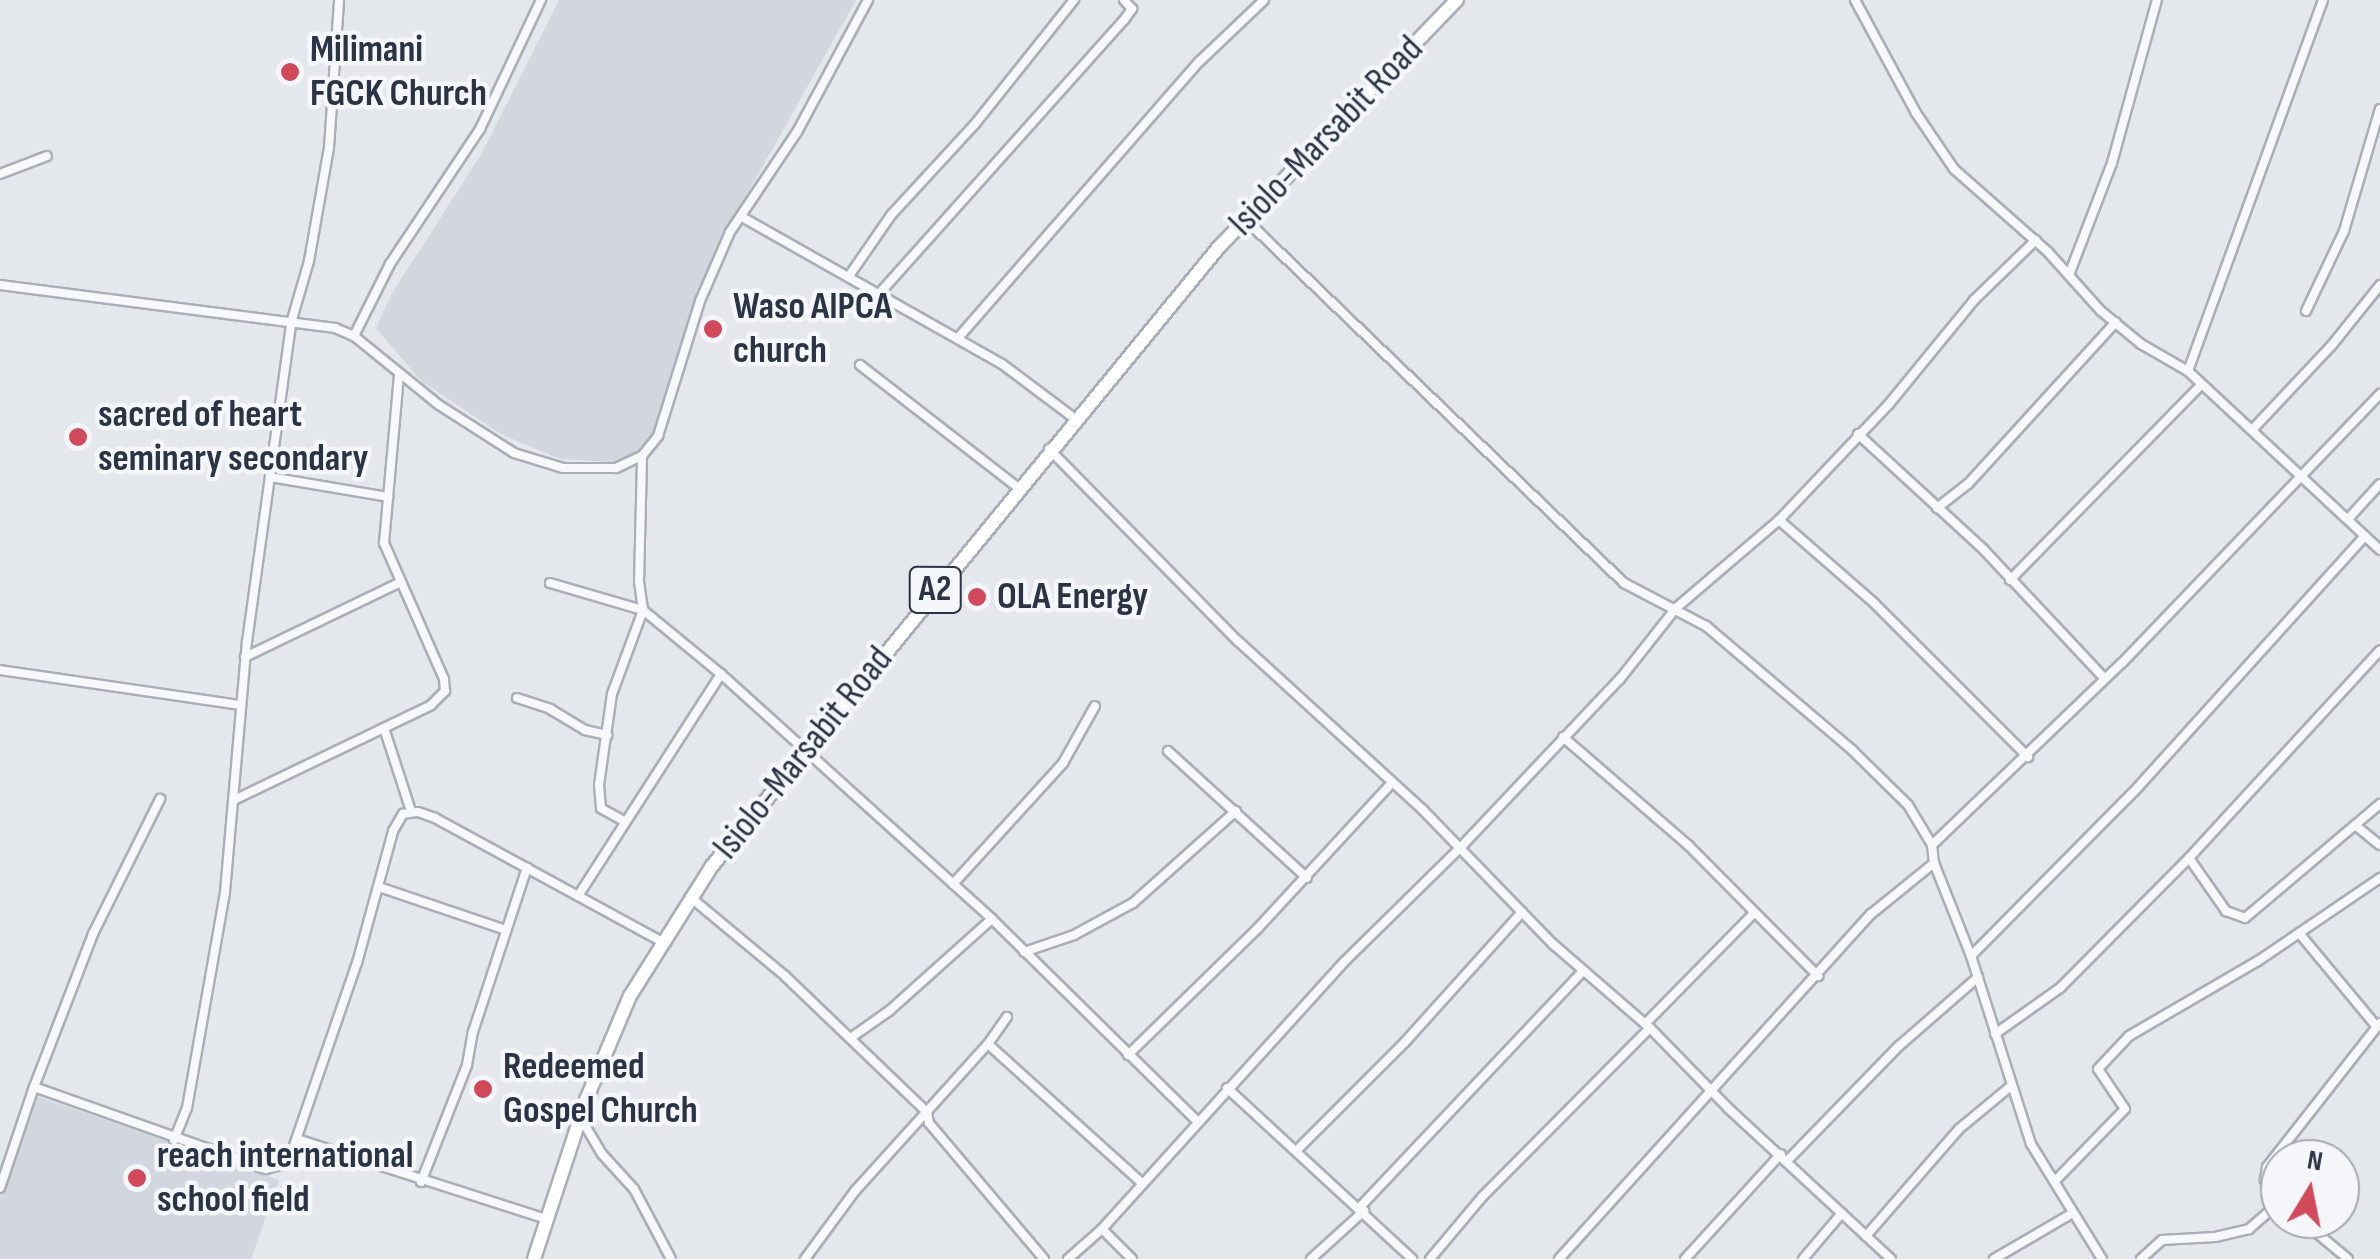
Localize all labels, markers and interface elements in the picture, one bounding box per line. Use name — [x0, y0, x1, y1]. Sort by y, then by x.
street label: Isiolo-Marsabit Road — [1219, 26, 1433, 246]
place label: Milimani FGCK Church — [310, 27, 487, 116]
marker: Milimani FGCK Church — [279, 61, 301, 83]
place label: Waso AIPCA church — [733, 284, 892, 373]
marker: Waso AIPCA church — [702, 318, 724, 340]
place label: sacred of heart seminary secondary — [98, 392, 368, 482]
marker: sacred of heart seminary secondary — [67, 426, 89, 448]
road number: A2 — [908, 560, 962, 620]
place label: OLA Energy — [997, 574, 1148, 620]
marker: OLA Energy — [966, 586, 988, 608]
street label: Isiolo-Marsabit Road — [703, 637, 903, 869]
place label: Redeemed Gospel Church — [503, 1044, 698, 1134]
marker: Redeemed Gospel Church — [472, 1078, 494, 1100]
place label: reach international school field — [157, 1133, 414, 1222]
north arrow — [2260, 1139, 2360, 1239]
text: N — [2305, 1143, 2325, 1178]
marker: reach international school field — [126, 1167, 148, 1189]

